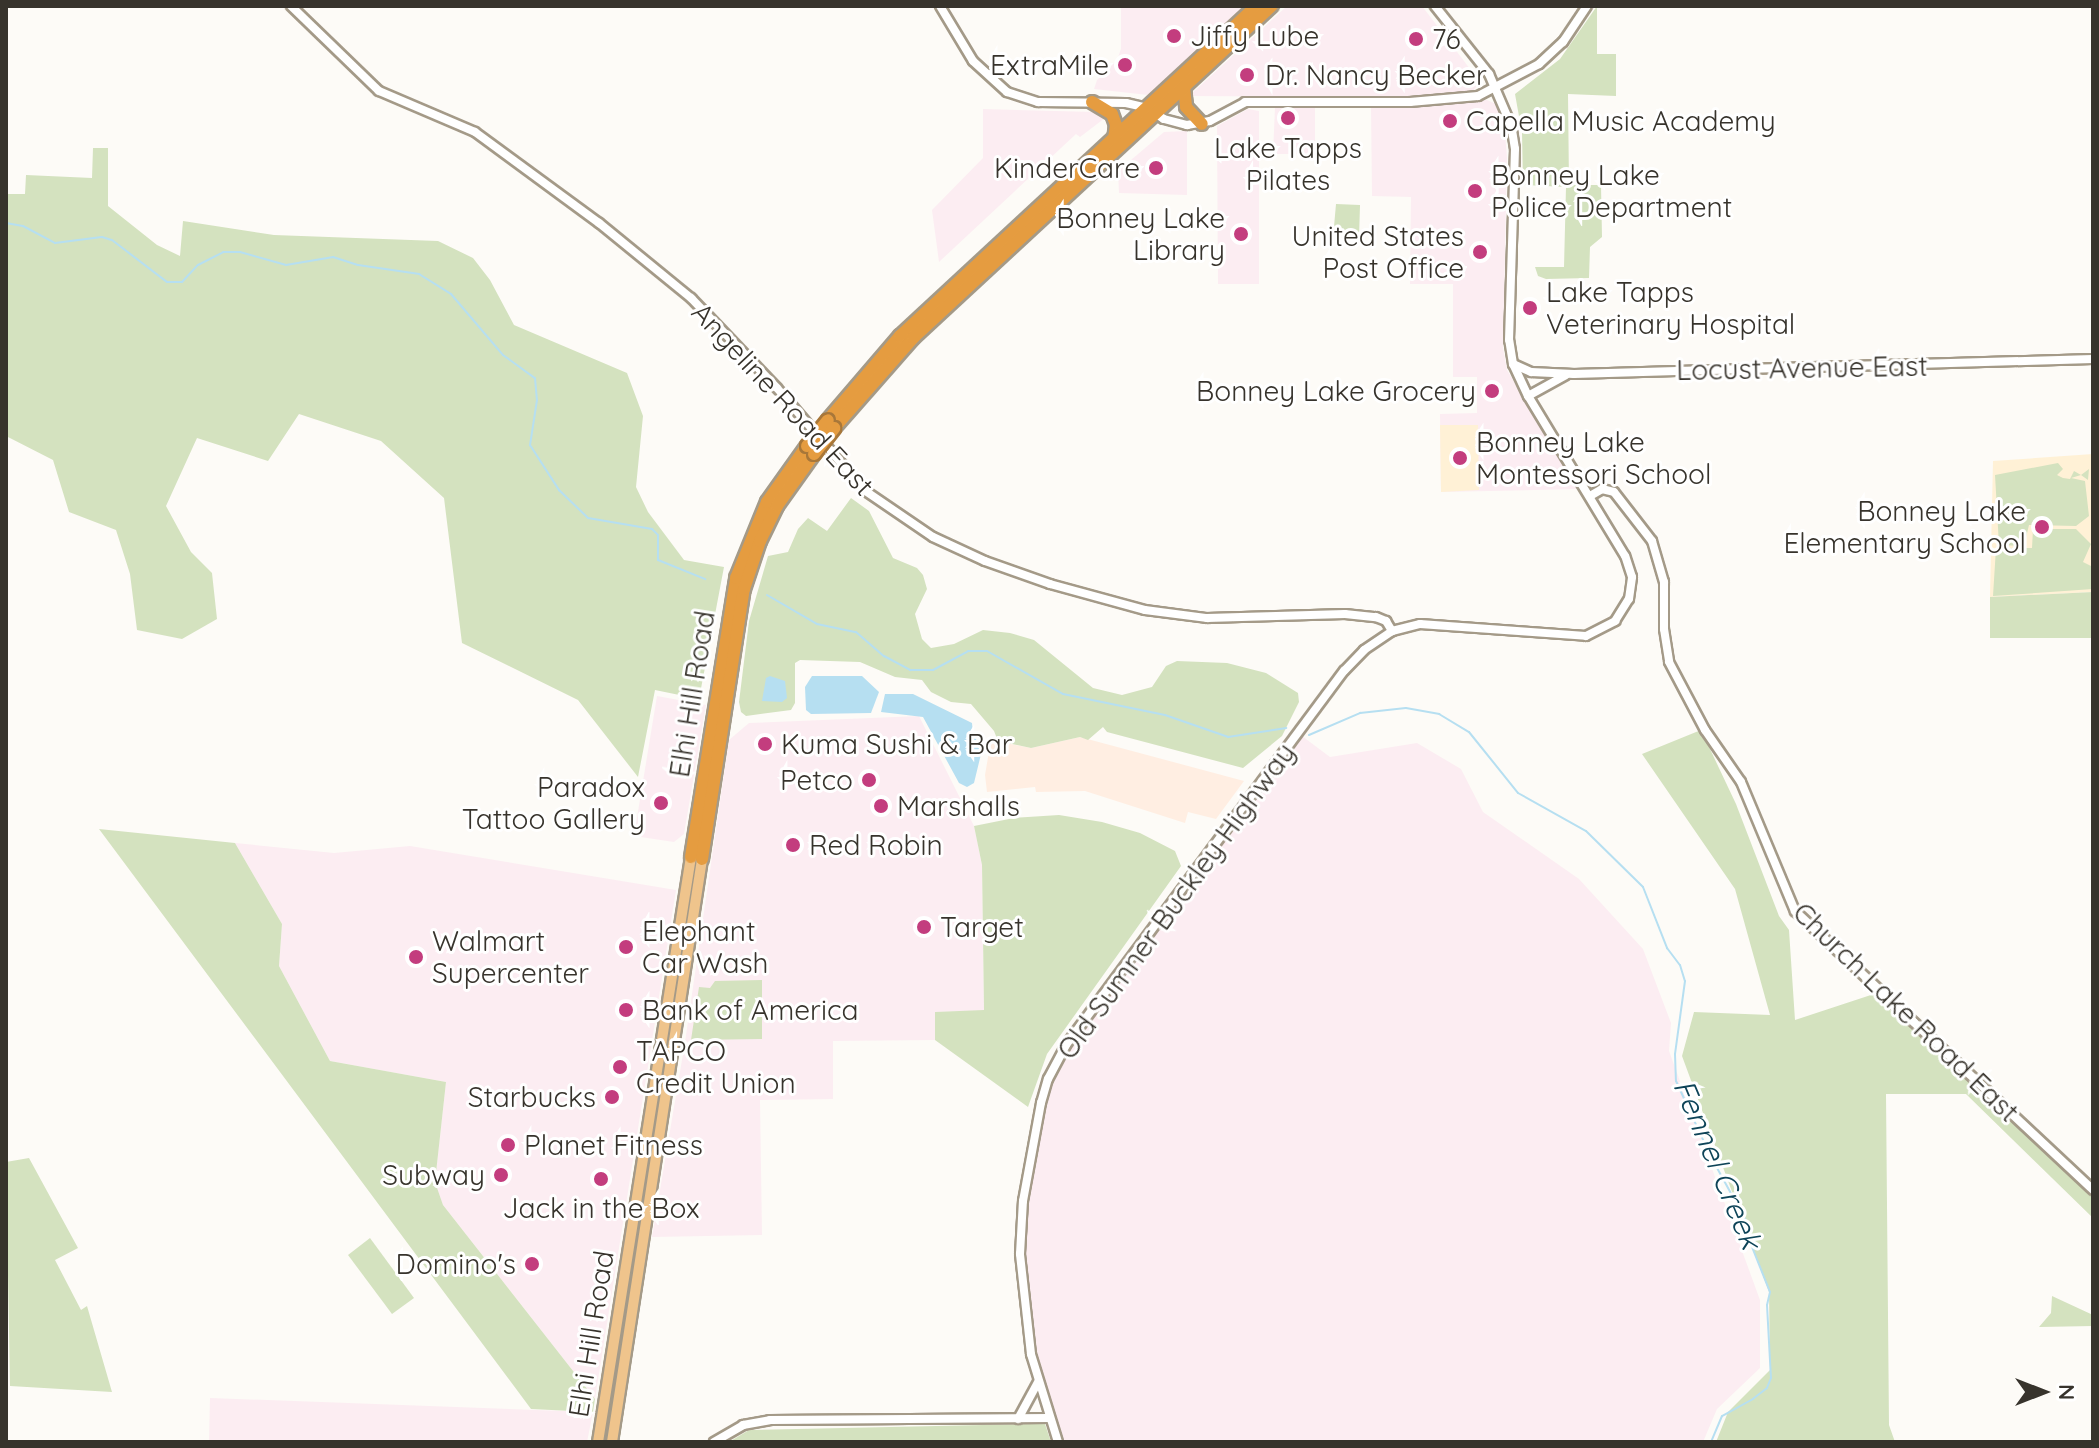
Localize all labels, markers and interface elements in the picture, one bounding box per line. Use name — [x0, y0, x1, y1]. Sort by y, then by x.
place label: Jiffy Lube — [1190, 19, 1319, 53]
place label: 76 — [1432, 22, 1461, 56]
marker: Jiffy Lube — [1165, 27, 1183, 45]
marker: 76 — [1407, 30, 1425, 48]
place label: ExtraMile — [990, 48, 1109, 82]
marker: ExtraMile — [1116, 56, 1134, 74]
place label: Dr. Nancy Becker — [1265, 58, 1487, 92]
marker: Dr. Nancy Becker — [1236, 64, 1258, 86]
place label: Capella Music Academy — [1466, 104, 1776, 138]
marker: Lake Tapps Pilates — [1279, 109, 1297, 127]
marker: Capella Music Academy — [1441, 112, 1459, 130]
place label: Lake Tapps Pilates — [1214, 131, 1362, 197]
place label: KinderCare — [994, 151, 1140, 185]
place label: Bonney Lake Police Department — [1491, 158, 1732, 224]
marker: KinderCare — [1147, 159, 1165, 177]
marker: Bonney Lake Police Department — [1466, 182, 1484, 200]
place label: Bonney Lake Library — [1056, 201, 1225, 267]
place label: United States Post Office — [1292, 219, 1464, 285]
marker: Bonney Lake Library — [1232, 225, 1250, 243]
marker: United States Post Office — [1471, 243, 1489, 261]
place label: Lake Tapps Veterinary Hospital — [1546, 275, 1795, 341]
street label: Angeline Road East — [685, 295, 881, 503]
marker: Lake Tapps Veterinary Hospital — [1521, 299, 1539, 317]
street label: Locust Avenue East — [1676, 349, 1928, 387]
place label: Bonney Lake Grocery — [1196, 374, 1476, 408]
marker: Bonney Lake Grocery — [1483, 382, 1501, 400]
place label: Bonney Lake Montessori School — [1476, 425, 1711, 491]
marker: Bonney Lake Montessori School — [1451, 449, 1469, 467]
place label: Bonney Lake Elementary School — [1783, 494, 2026, 560]
marker: Bonney Lake Elementary School — [2033, 518, 2051, 536]
street label: Elhi Hill Road — [662, 608, 722, 780]
place label: Kuma Sushi & Bar — [781, 727, 1013, 761]
marker: Kuma Sushi & Bar — [756, 735, 774, 753]
street label: Old Sumner Buckley Highway — [1050, 736, 1302, 1066]
place label: Petco — [780, 763, 853, 797]
place label: Paradox Tattoo Gallery — [462, 770, 645, 836]
marker: Petco — [860, 771, 878, 789]
place label: Marshalls — [897, 789, 1020, 823]
marker: Paradox Tattoo Gallery — [652, 794, 670, 812]
marker: Marshalls — [872, 797, 890, 815]
place label: Red Robin — [809, 828, 943, 862]
marker: Red Robin — [784, 836, 802, 854]
street label: Church Lake Road East — [1786, 895, 2026, 1129]
place label: Target — [940, 910, 1024, 944]
place label: Elephant Car Wash — [642, 914, 768, 980]
marker: Target — [915, 918, 933, 936]
place label: Walmart Supercenter — [432, 924, 589, 990]
marker: Elephant Car Wash — [617, 938, 635, 956]
marker: Walmart Supercenter — [407, 948, 425, 966]
place label: Bank of America — [642, 993, 858, 1027]
marker: Bank of America — [617, 1001, 635, 1019]
place label: TAPCO Credit Union — [636, 1034, 796, 1100]
marker: TAPCO Credit Union — [611, 1058, 629, 1076]
water label: Fennel Creek — [1666, 1074, 1770, 1254]
place label: Starbucks — [468, 1080, 596, 1114]
marker: Starbucks — [603, 1088, 621, 1106]
place label: Planet Fitness — [524, 1128, 703, 1162]
marker: Planet Fitness — [499, 1136, 517, 1154]
place label: Subway — [382, 1158, 485, 1192]
marker: Subway — [492, 1166, 510, 1184]
marker: Jack in the Box — [592, 1170, 610, 1188]
place label: Jack in the Box — [502, 1191, 700, 1225]
place label: Domino's — [396, 1247, 516, 1281]
street label: Elhi Hill Road — [561, 1248, 621, 1420]
marker: Domino's — [523, 1255, 541, 1273]
north arrow — [2003, 1352, 2083, 1432]
text: N — [2053, 1384, 2081, 1400]

